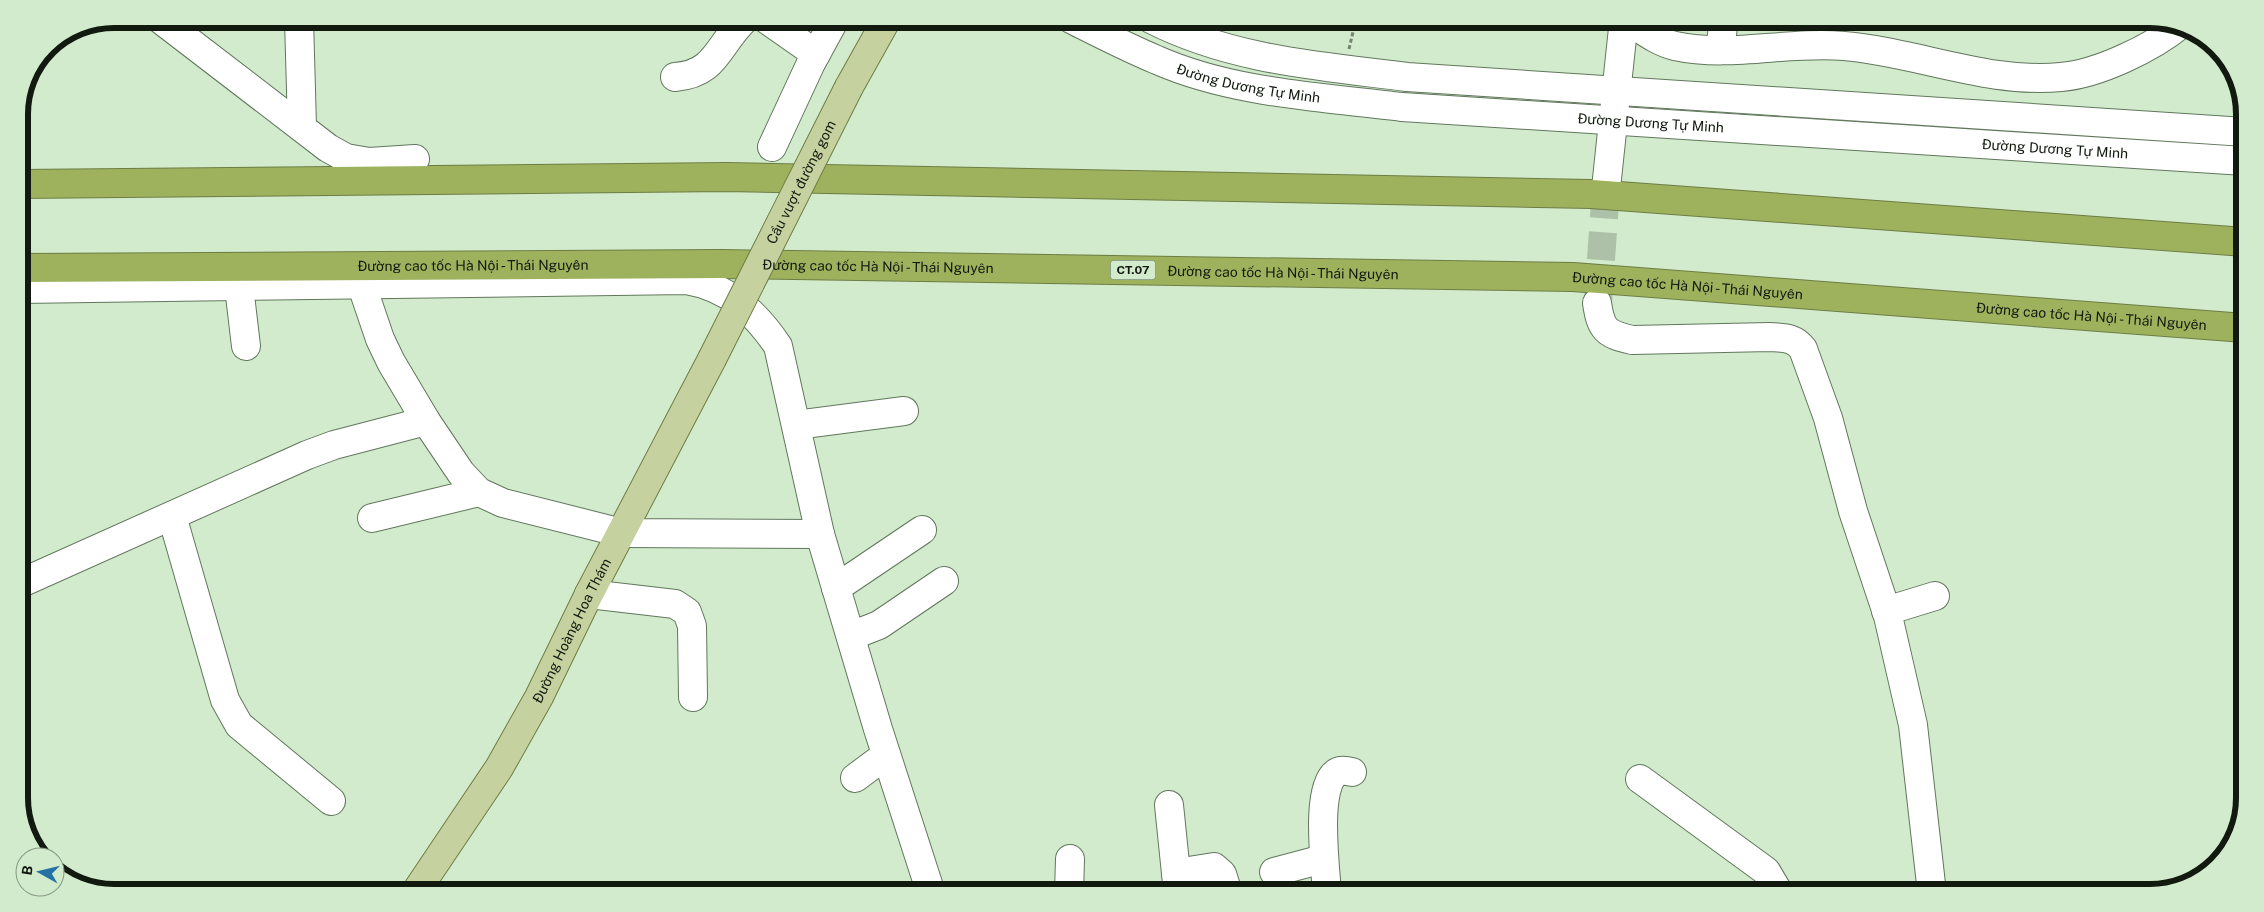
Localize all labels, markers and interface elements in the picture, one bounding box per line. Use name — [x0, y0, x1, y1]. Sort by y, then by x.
street label: Đường Dương Tự Minh — [1174, 60, 1321, 106]
street label: Đường Dương Tự Minh — [1577, 110, 1724, 136]
street label: Cầu vượt đường gom — [763, 118, 839, 247]
street label: Đường Dương Tự Minh — [1981, 136, 2129, 161]
street label: Đường cao tốc Hà Nội - Thái Nguyên — [357, 257, 589, 274]
street label: Đường cao tốc Hà Nội - Thái Nguyên — [762, 257, 994, 276]
road number: CT.07 — [1110, 260, 1156, 280]
street label: Đường cao tốc Hà Nội - Thái Nguyên — [1167, 263, 1399, 282]
street label: Đường cao tốc Hà Nội - Thái Nguyên — [1572, 269, 1803, 302]
street label: Đường cao tốc Hà Nội - Thái Nguyên — [1975, 300, 2207, 333]
street label: Đường Hoàng Hoa Thám — [529, 556, 614, 706]
north arrow — [15, 847, 65, 897]
text: B — [19, 864, 36, 876]

